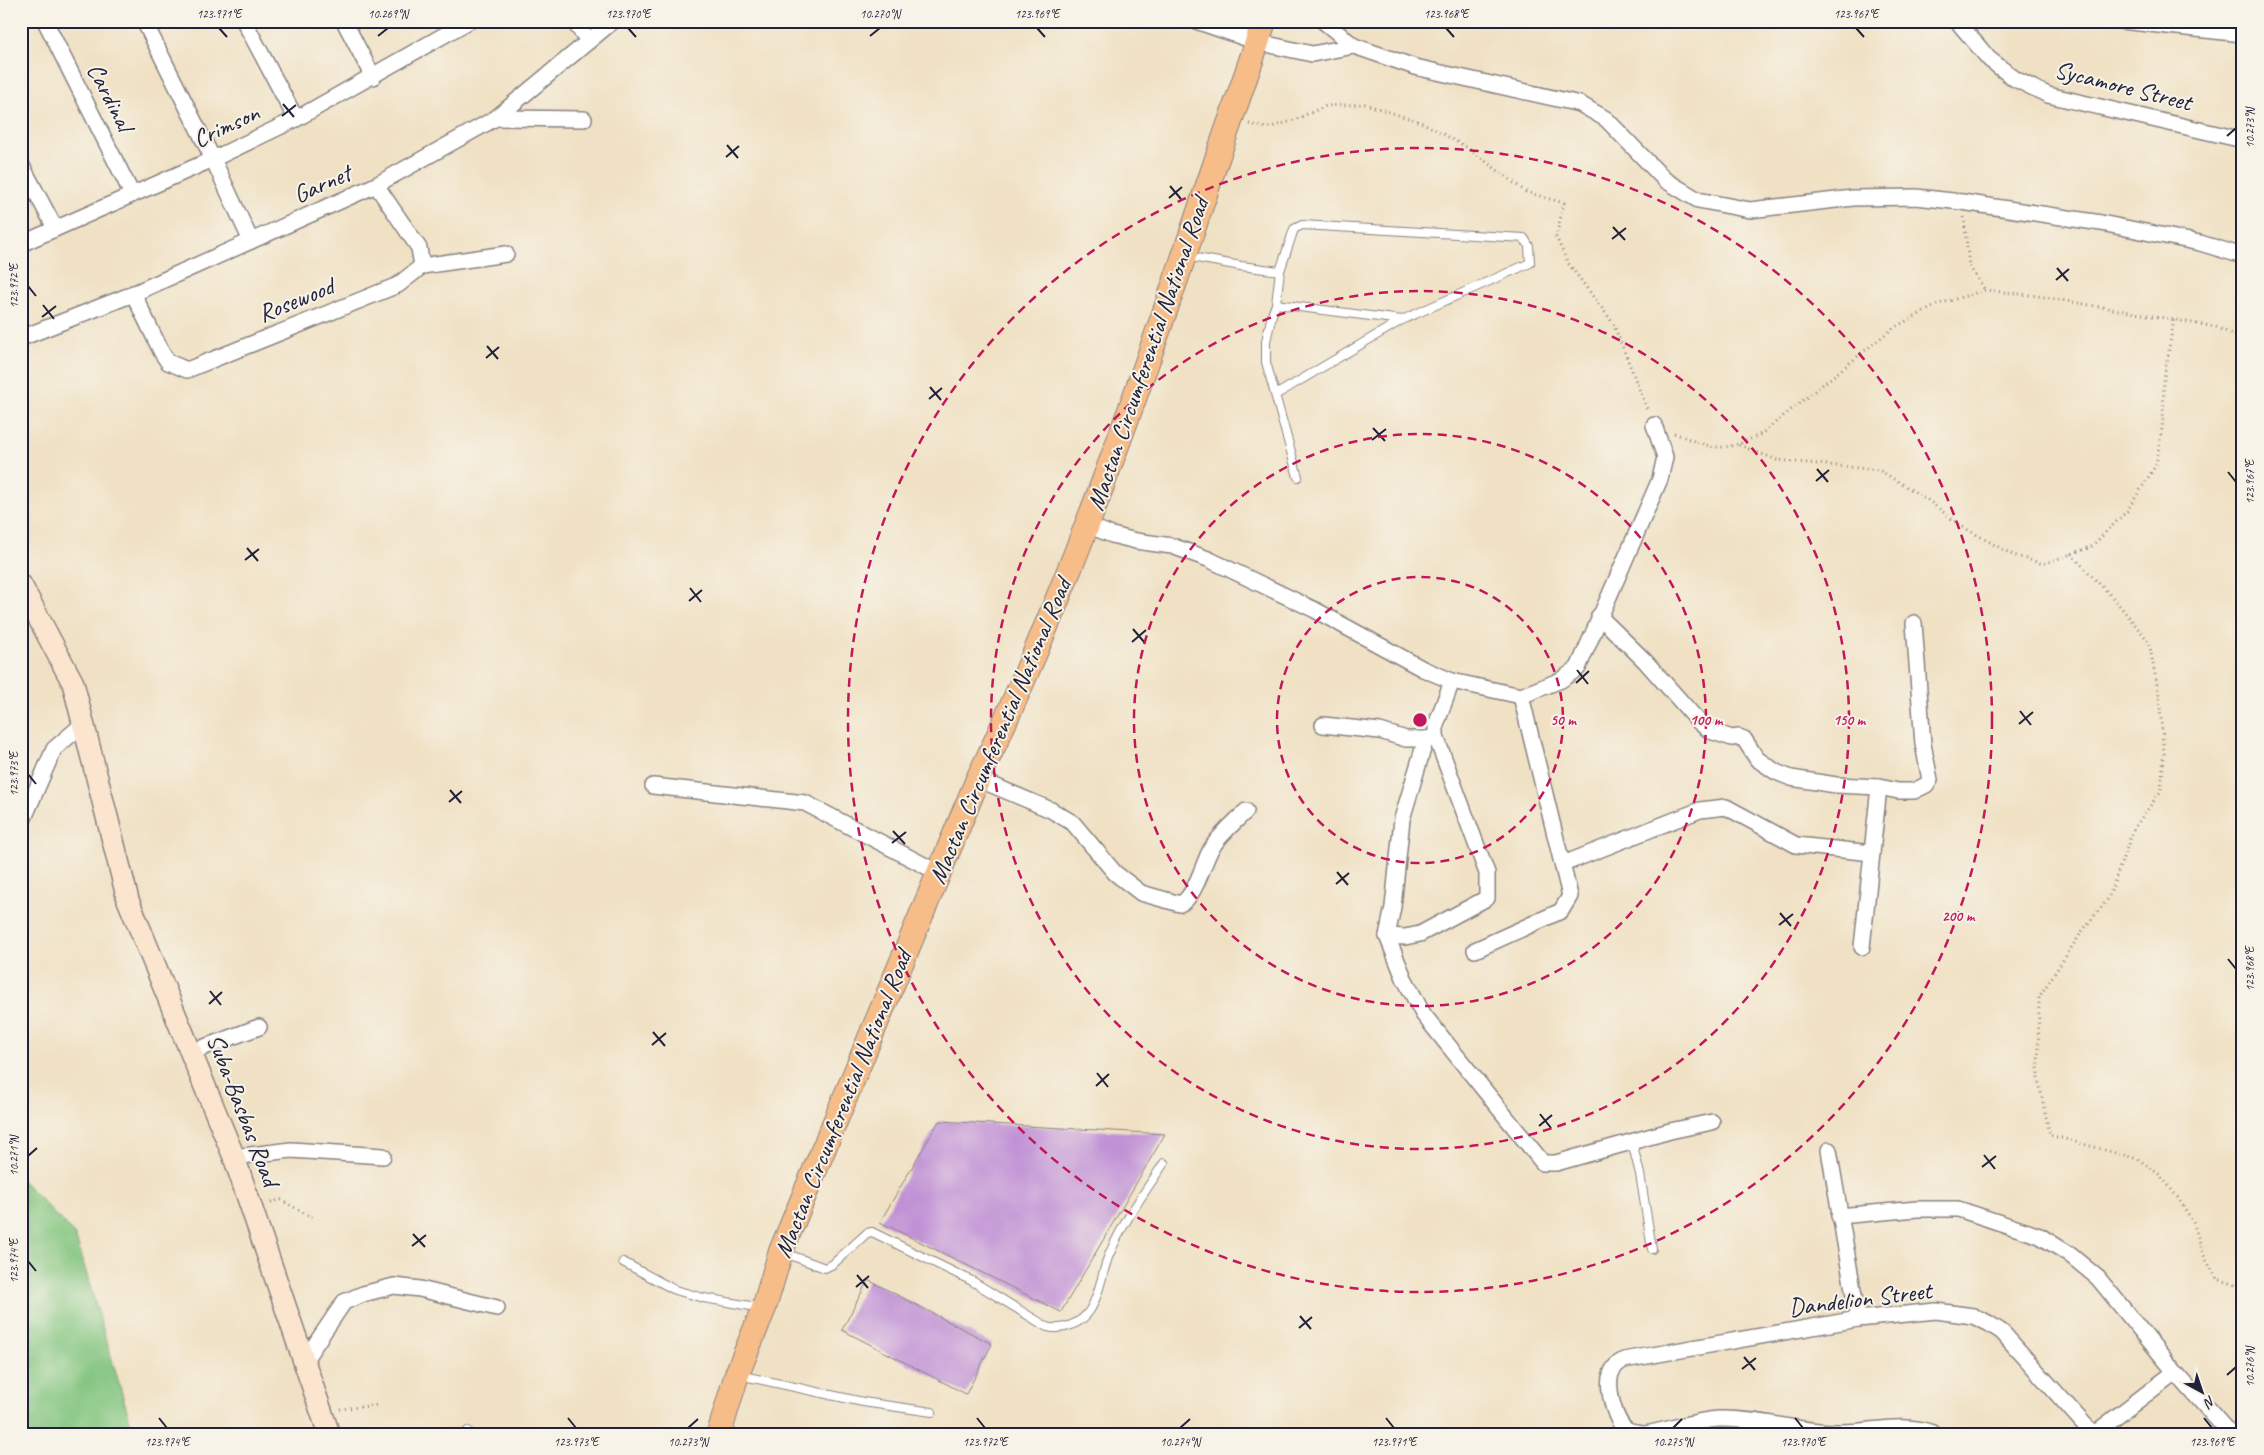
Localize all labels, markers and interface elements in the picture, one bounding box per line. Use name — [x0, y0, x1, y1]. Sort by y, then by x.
text: 123.971°E — [197, 6, 243, 22]
text: 10.269°N — [368, 6, 410, 22]
text: 123.970°E — [606, 6, 652, 22]
text: 10.270°N — [860, 6, 902, 22]
text: 123.969°E — [1015, 6, 1061, 22]
text: 123.968°E — [1424, 6, 1470, 22]
text: 123.967°E — [1834, 6, 1880, 22]
street label: Sycamore Street — [2051, 54, 2197, 119]
street label: Cardinal — [79, 58, 143, 141]
street label: Crimson — [188, 96, 265, 155]
text: 10.273°N — [2242, 106, 2258, 148]
street label: Garnet — [288, 156, 359, 211]
street label: Mactan Circumferential National Road — [1079, 190, 1218, 515]
text: 123.972°E — [6, 262, 22, 308]
street label: Rosewood — [253, 269, 342, 330]
text: 123.967°E — [2242, 458, 2258, 504]
street label: Mactan Circumferential National Road — [921, 571, 1080, 889]
centre of rings — [1411, 711, 1429, 729]
text: 50 m — [1550, 711, 1577, 730]
text: 100 m — [1690, 711, 1724, 730]
text: 150 m — [1833, 711, 1867, 730]
text: 123.973°E — [6, 750, 22, 796]
text: 200 m — [1942, 907, 1976, 926]
street label: Mactan Circumferential National Road — [767, 943, 921, 1262]
text: 123.968°E — [2242, 945, 2258, 991]
street label: Suba-Basbas Road — [199, 1029, 288, 1194]
text: 10.271°N — [6, 1134, 22, 1176]
text: 123.974°E — [6, 1237, 22, 1283]
street label: Dandelion Street — [1787, 1274, 1936, 1324]
text: 10.276°N — [2242, 1345, 2258, 1387]
north arrow — [2176, 1368, 2226, 1418]
text: N — [2199, 1392, 2219, 1412]
text: 123.974°E — [145, 1434, 191, 1450]
text: 123.973°E — [554, 1434, 600, 1450]
text: 10.273°N — [668, 1434, 710, 1450]
text: 123.972°E — [963, 1434, 1009, 1450]
text: 10.274°N — [1160, 1434, 1202, 1450]
text: 123.971°E — [1372, 1434, 1418, 1450]
text: 10.275°N — [1653, 1434, 1695, 1450]
text: 123.970°E — [1781, 1434, 1827, 1450]
text: 123.969°E — [2190, 1434, 2236, 1450]

